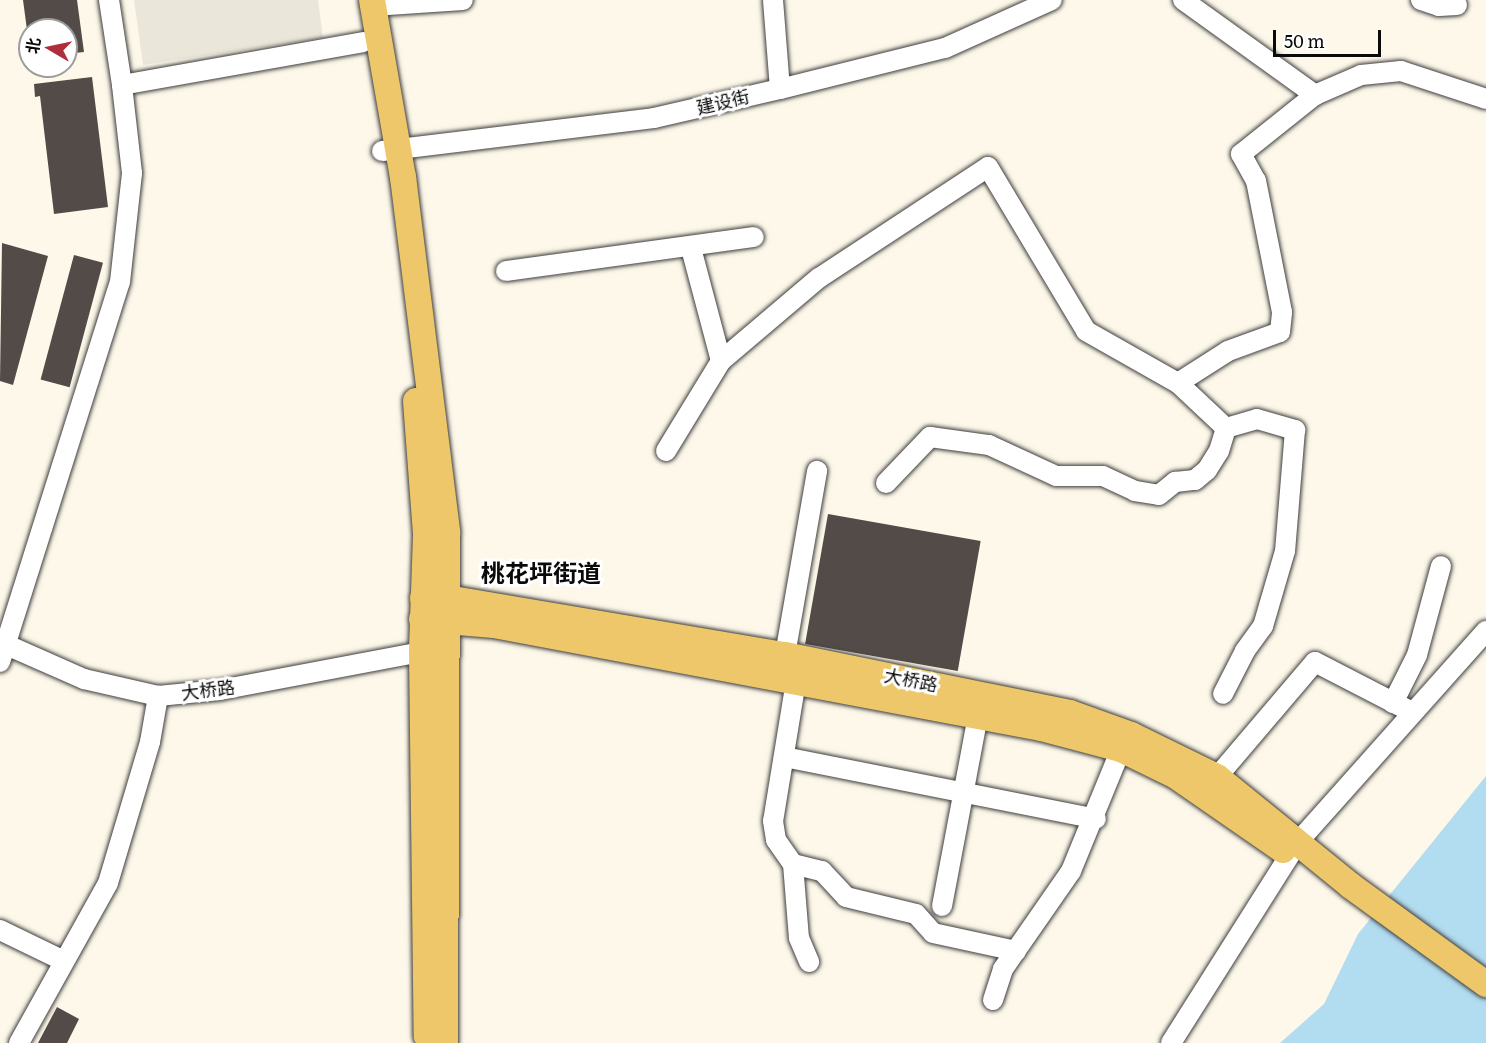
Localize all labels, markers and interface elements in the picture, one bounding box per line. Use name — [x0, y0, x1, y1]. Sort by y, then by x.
north arrow — [18, 18, 78, 78]
scale bar — [1276, 18, 1384, 56]
text: 50 m — [1284, 27, 1325, 54]
text: 北 — [19, 36, 45, 55]
street label: 建设街 — [694, 85, 752, 119]
district label: 桃花坪街道 — [481, 558, 601, 586]
street label: 大桥路 — [882, 664, 940, 696]
street label: 大桥路 — [180, 676, 236, 704]

